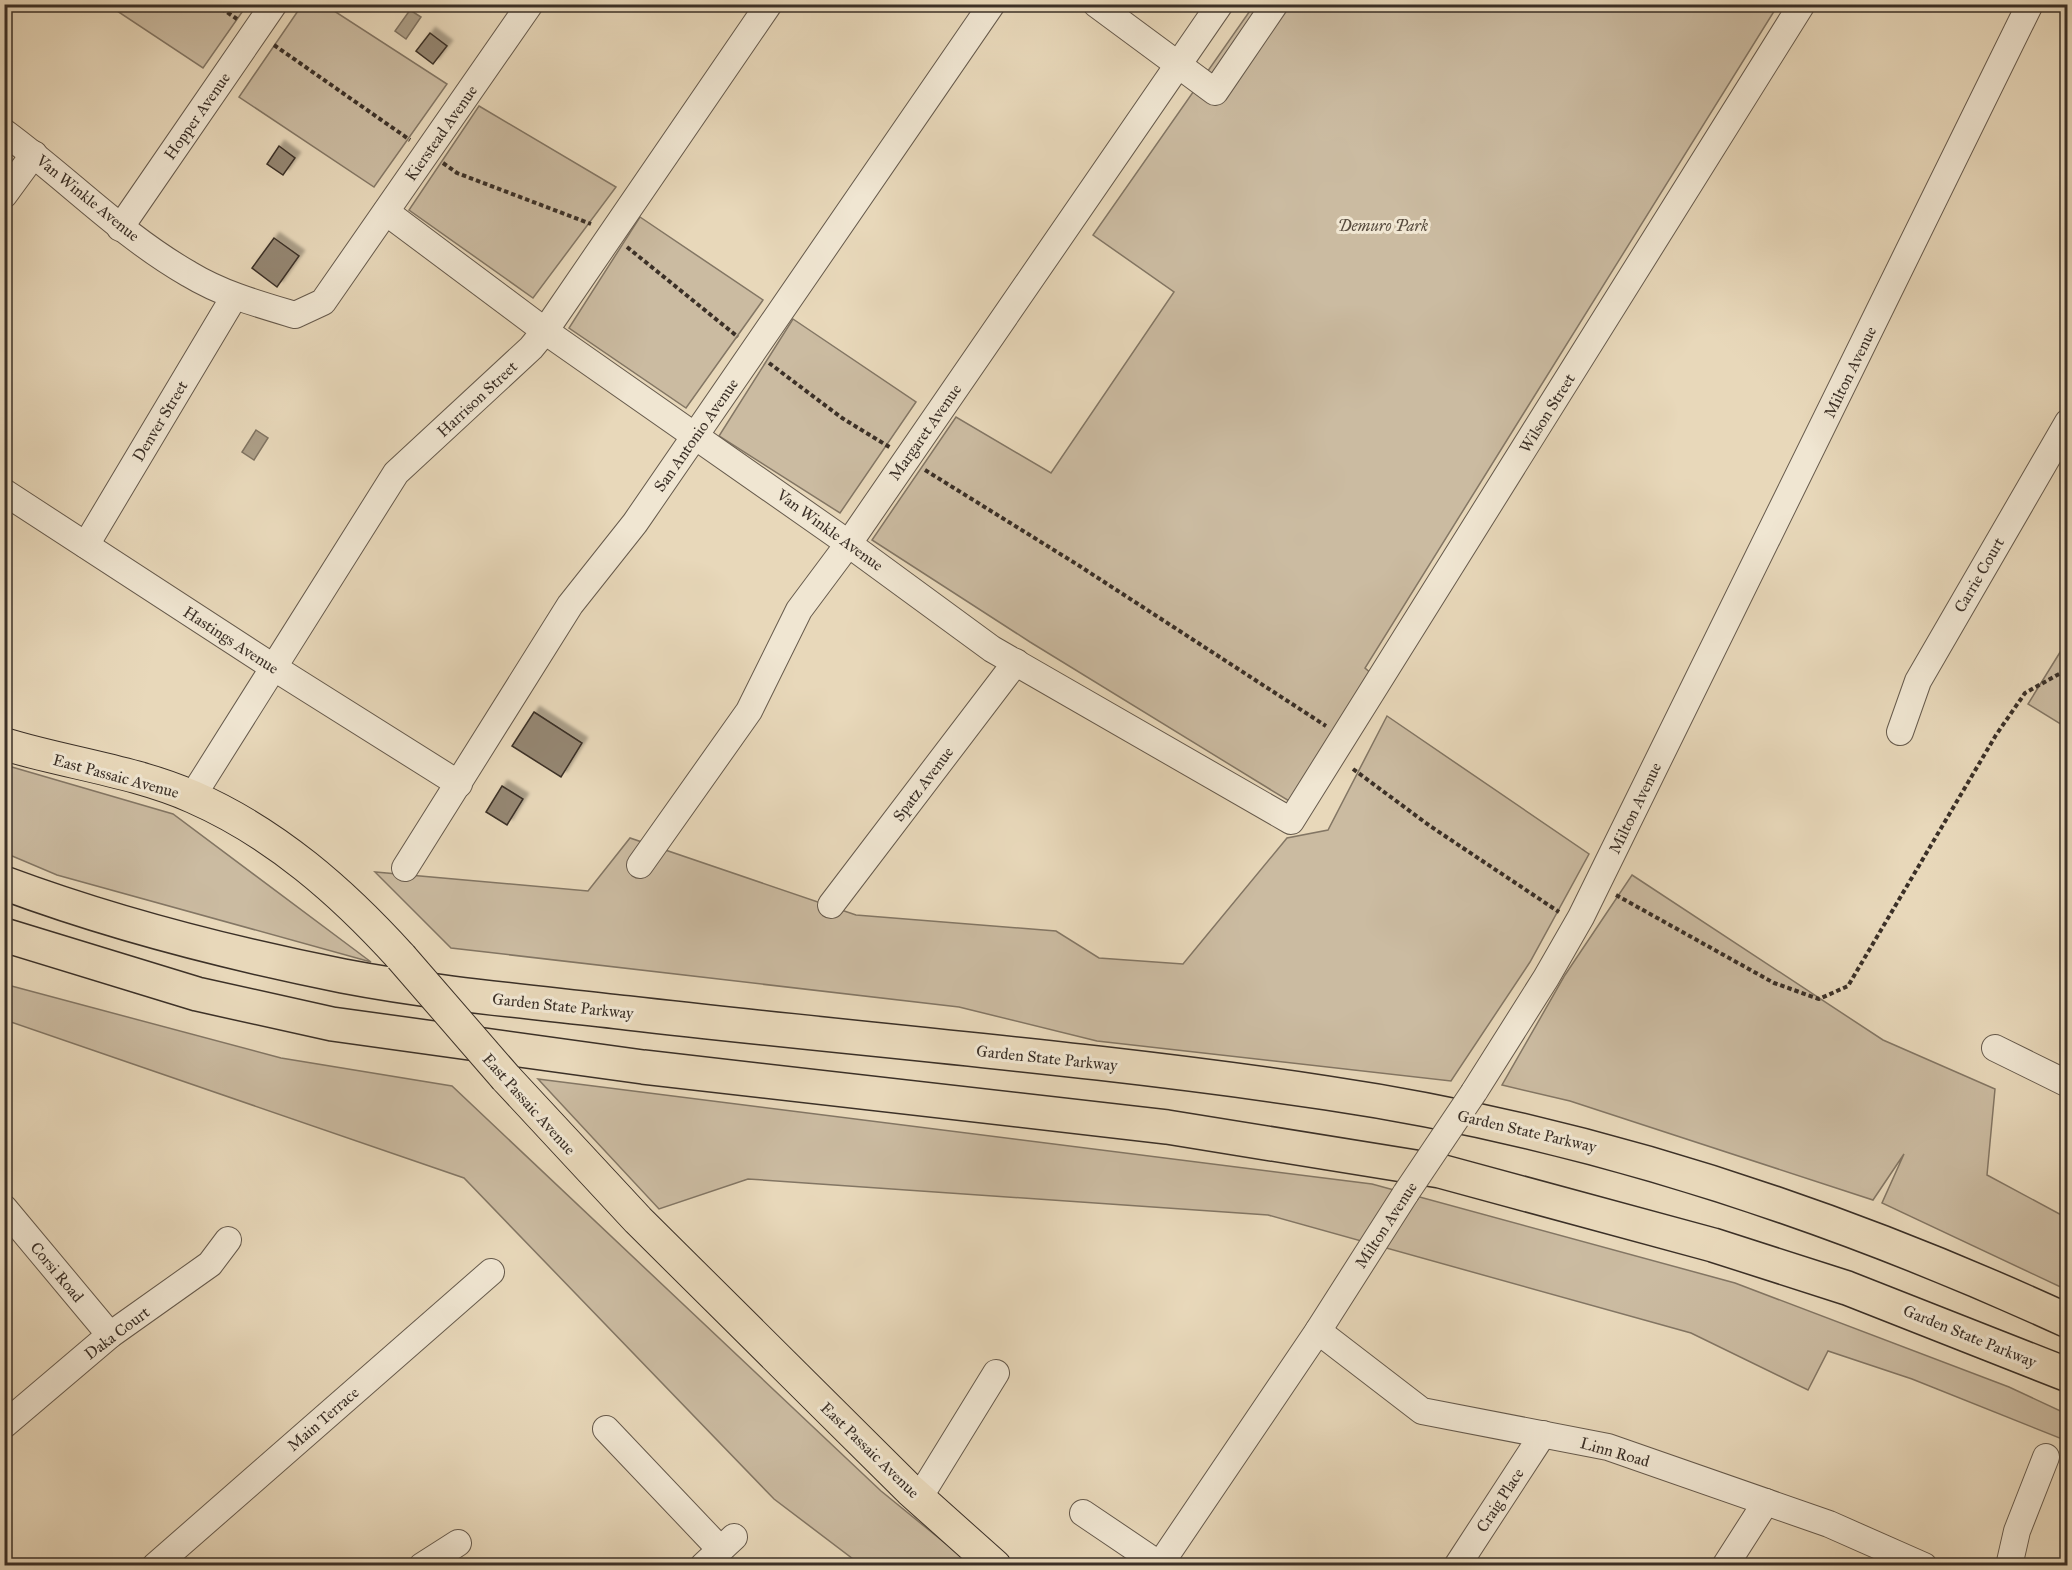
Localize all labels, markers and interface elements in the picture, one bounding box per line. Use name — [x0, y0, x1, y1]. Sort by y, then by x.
street label: Hopper Avenue — [160, 69, 234, 163]
street label: Kierstead Avenue — [401, 81, 481, 185]
street label: Van Winkle Avenue — [32, 150, 144, 246]
park label: Demuro Park — [1338, 216, 1428, 235]
street label: Milton Avenue — [1820, 323, 1880, 421]
street label: Harrison Street — [433, 357, 521, 441]
street label: Wilson Street — [1515, 370, 1579, 456]
street label: San Antonio Avenue — [650, 374, 742, 495]
street label: Denver Street — [128, 377, 192, 465]
street label: Margaret Avenue — [885, 380, 966, 484]
street label: Van Winkle Avenue — [772, 484, 887, 575]
street label: Carrie Court — [1950, 534, 2008, 616]
street label: Hastings Avenue — [179, 602, 283, 679]
street label: Spatz Avenue — [889, 743, 957, 825]
street label: East Passaic Avenue — [51, 750, 181, 802]
street label: Milton Avenue — [1605, 759, 1665, 857]
street label: Garden State Parkway — [491, 989, 635, 1023]
street label: Garden State Parkway — [975, 1041, 1119, 1075]
street label: East Passaic Avenue — [479, 1049, 580, 1159]
street label: Garden State Parkway — [1456, 1106, 1599, 1156]
street label: Milton Avenue — [1351, 1178, 1421, 1272]
street label: Corsi Road — [26, 1238, 88, 1306]
street label: Garden State Parkway — [1901, 1301, 2040, 1372]
street label: Daka Court — [81, 1302, 153, 1364]
street label: Main Terrace — [283, 1383, 363, 1455]
street label: East Passaic Avenue — [817, 1398, 924, 1502]
street label: Linn Road — [1578, 1433, 1652, 1471]
street label: Craig Place — [1472, 1464, 1529, 1536]

